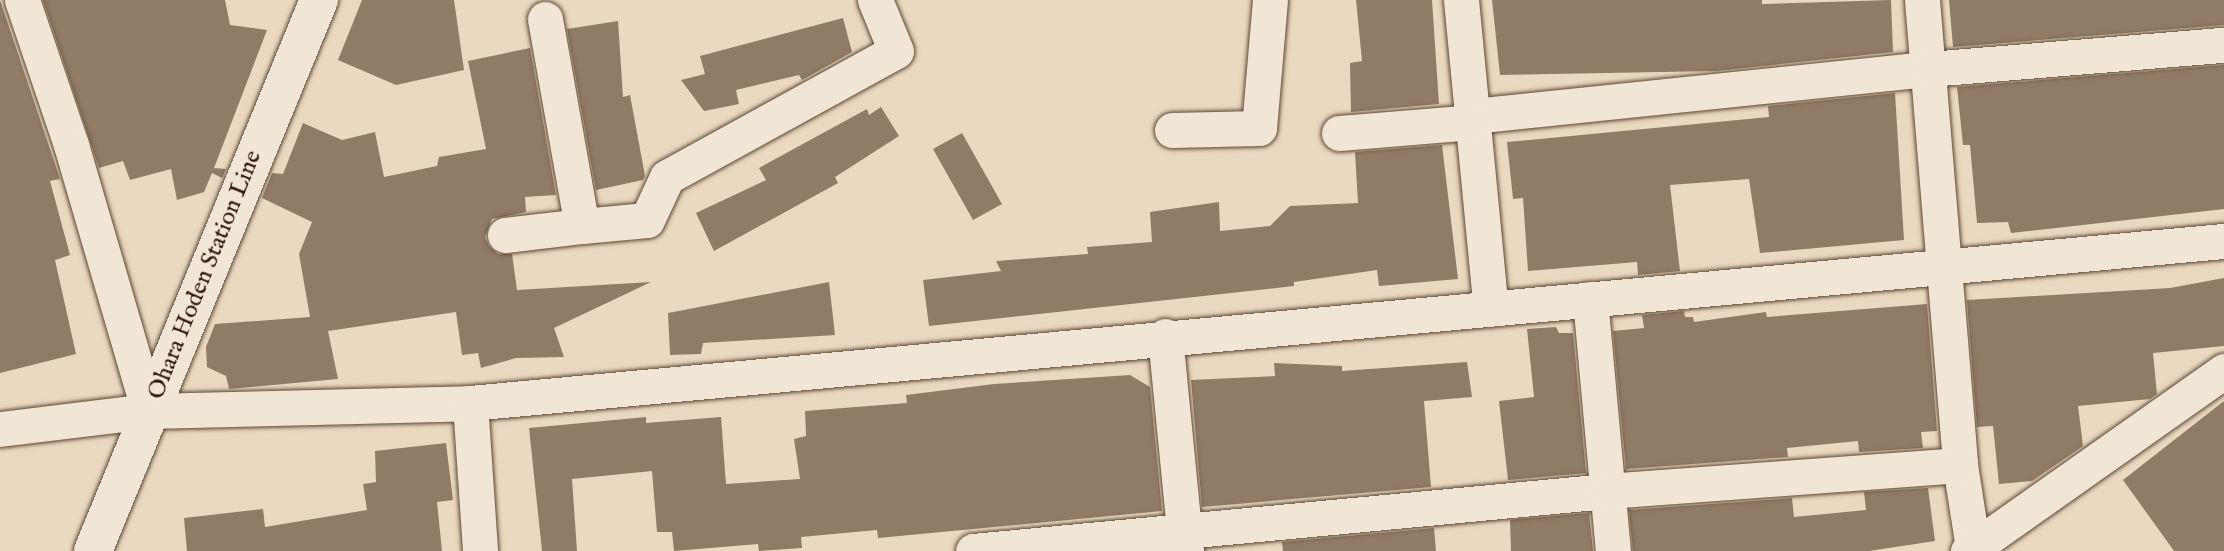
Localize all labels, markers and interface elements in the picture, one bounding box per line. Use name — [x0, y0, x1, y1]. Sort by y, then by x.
street label: Ohara Hoden Station Line — [142, 146, 268, 404]

